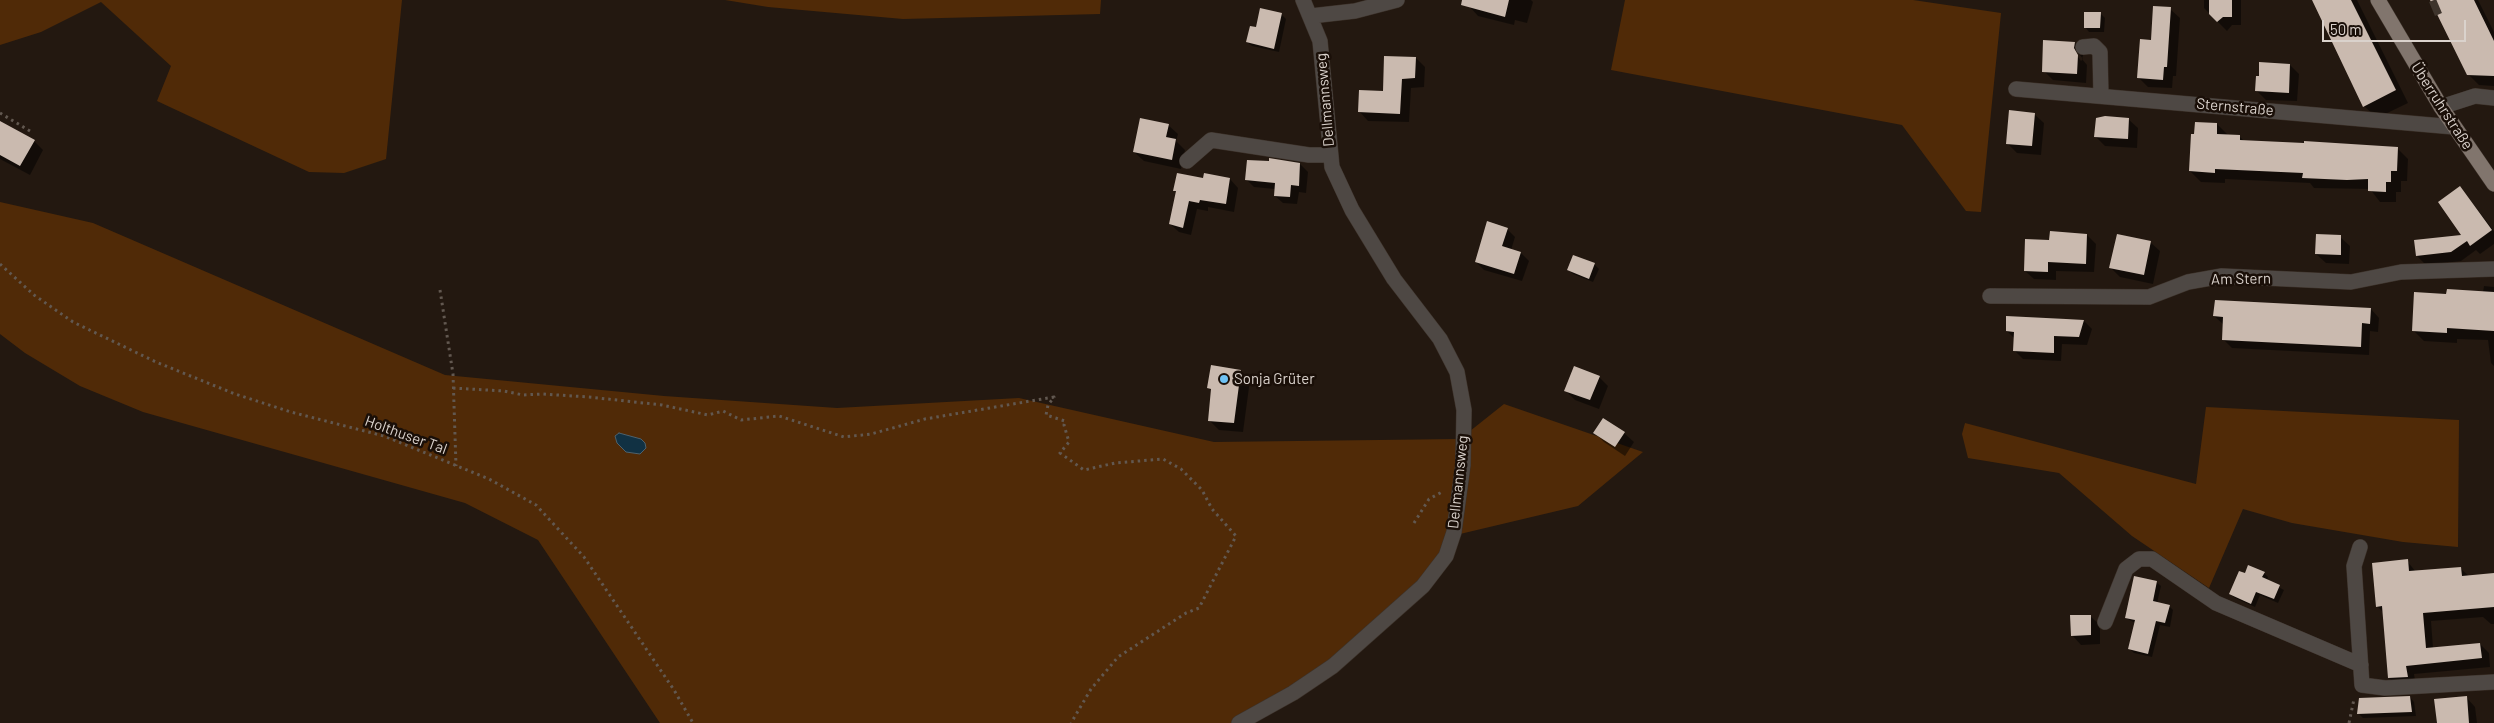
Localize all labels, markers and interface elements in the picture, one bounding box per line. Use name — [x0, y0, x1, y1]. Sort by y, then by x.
scale bar — [2324, 10, 2468, 42]
text: 50 m — [2330, 20, 2362, 38]
street label: Dellmannsweg — [1312, 53, 1338, 147]
street label: Überruhrstraße — [2407, 59, 2477, 153]
street label: Sternstraße — [2196, 95, 2274, 119]
street label: Am Stern — [2211, 269, 2271, 289]
place label: Sonja Grüter — [1234, 370, 1315, 388]
marker: Sonja Grüter — [1218, 373, 1230, 385]
street label: Holthuser Tal — [362, 412, 450, 458]
street label: Dellmannsweg — [1444, 434, 1472, 530]

